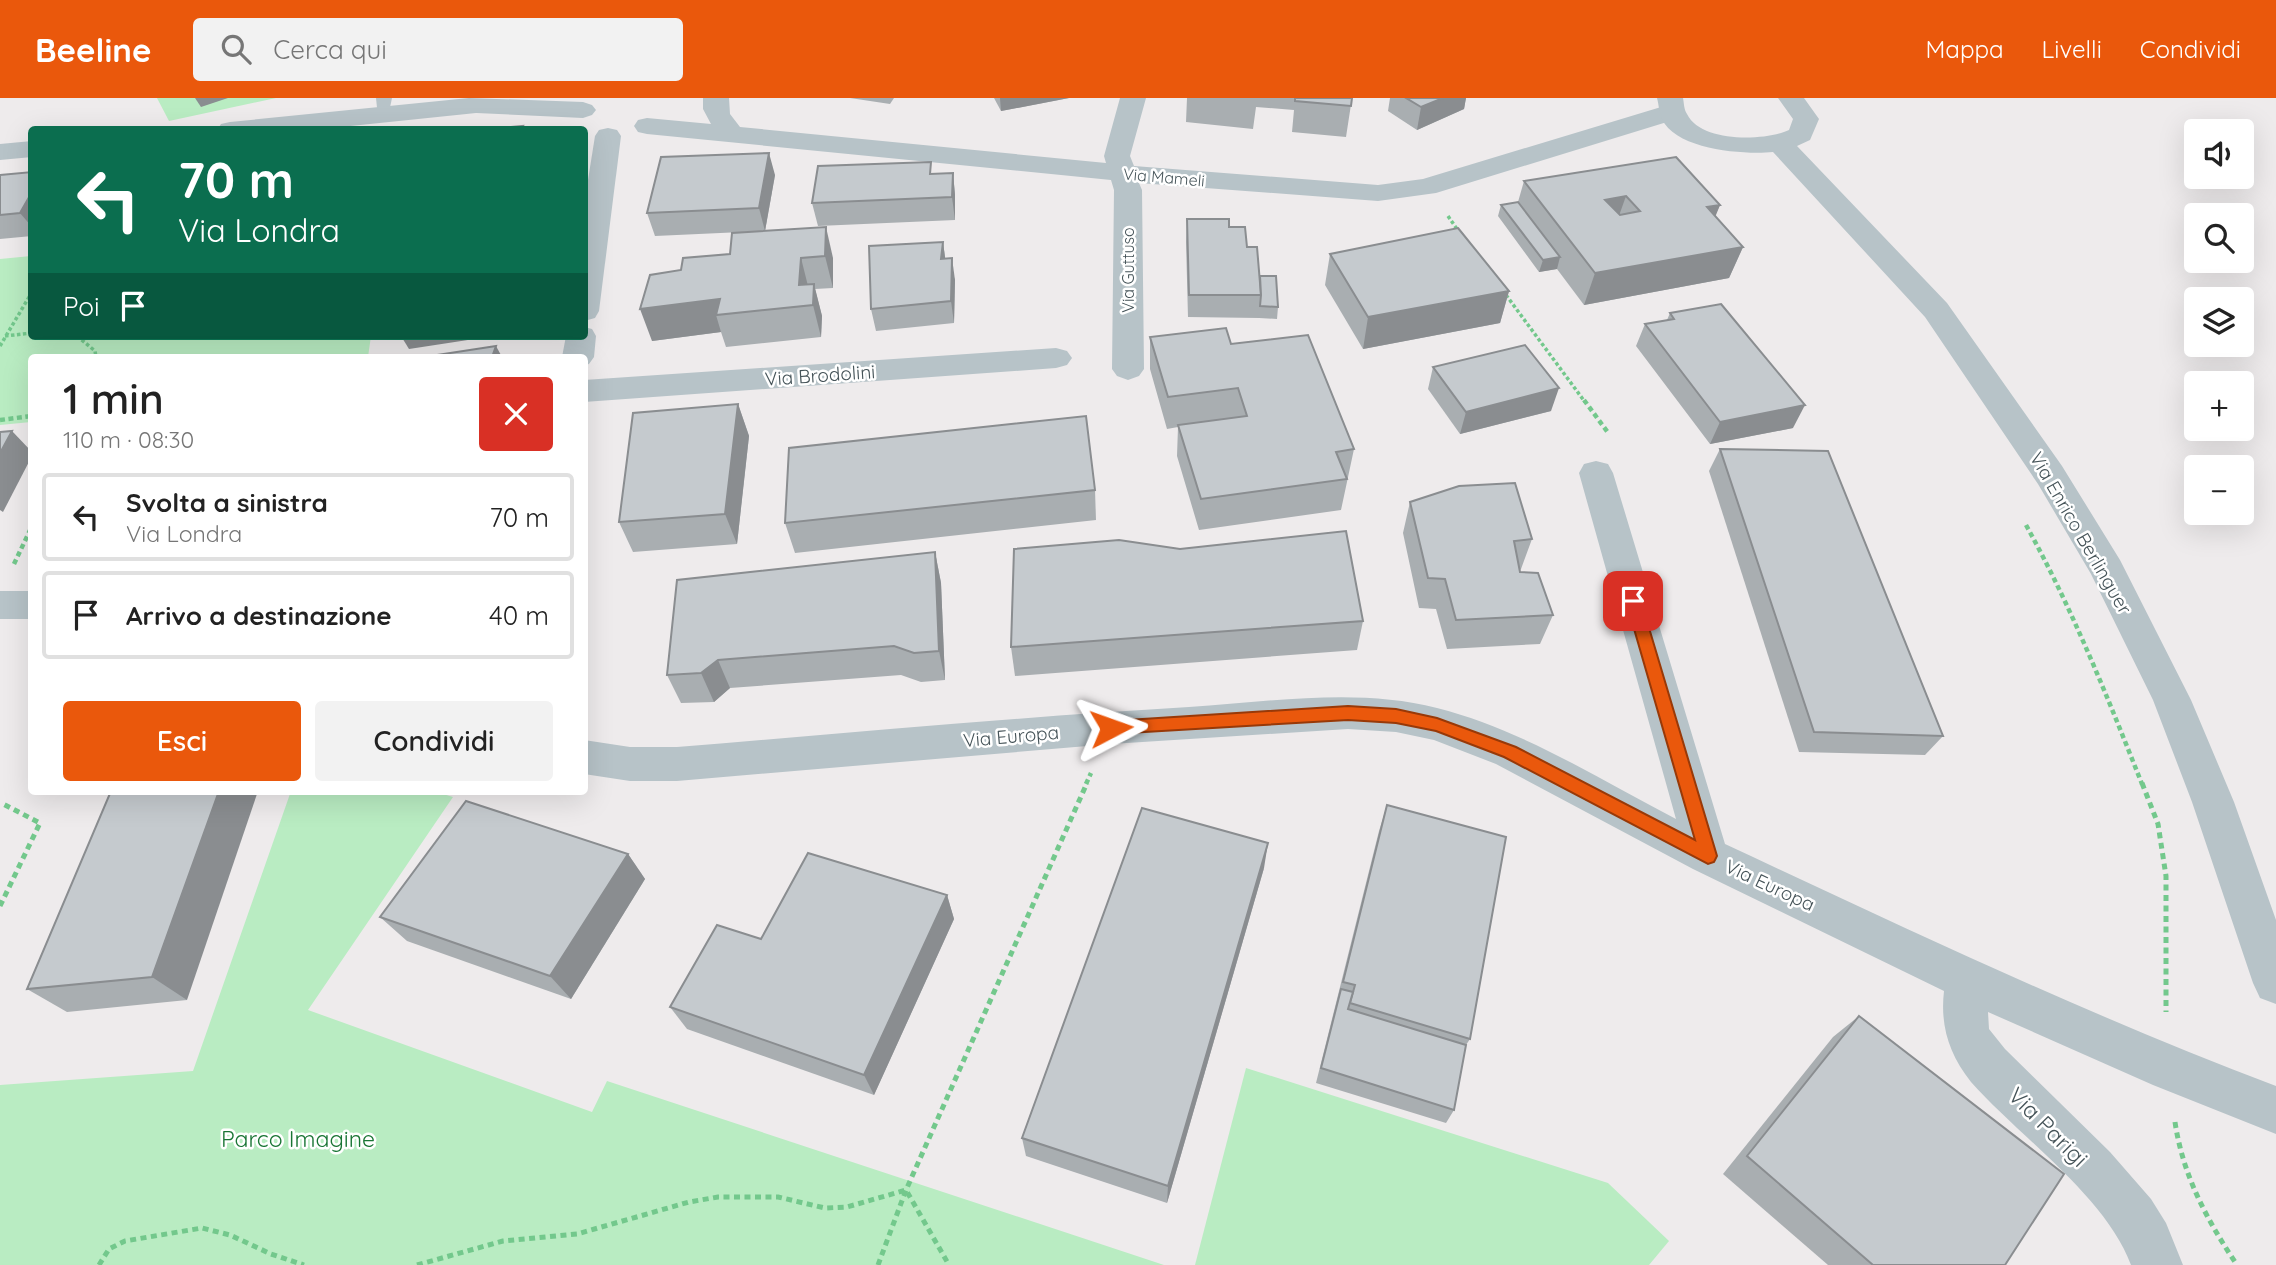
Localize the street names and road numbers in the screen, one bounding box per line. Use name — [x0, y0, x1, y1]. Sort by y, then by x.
street label: Via Mameli — [1122, 163, 1206, 191]
street label: Via Guttuso — [1118, 227, 1138, 313]
street label: Via Brodolini — [764, 359, 876, 391]
street label: Via Enrico Berlinguer — [2025, 448, 2138, 619]
street label: Via Europa — [962, 720, 1060, 752]
street label: Via Europa — [1721, 854, 1819, 916]
street label: Via Parigi — [2002, 1081, 2094, 1173]

